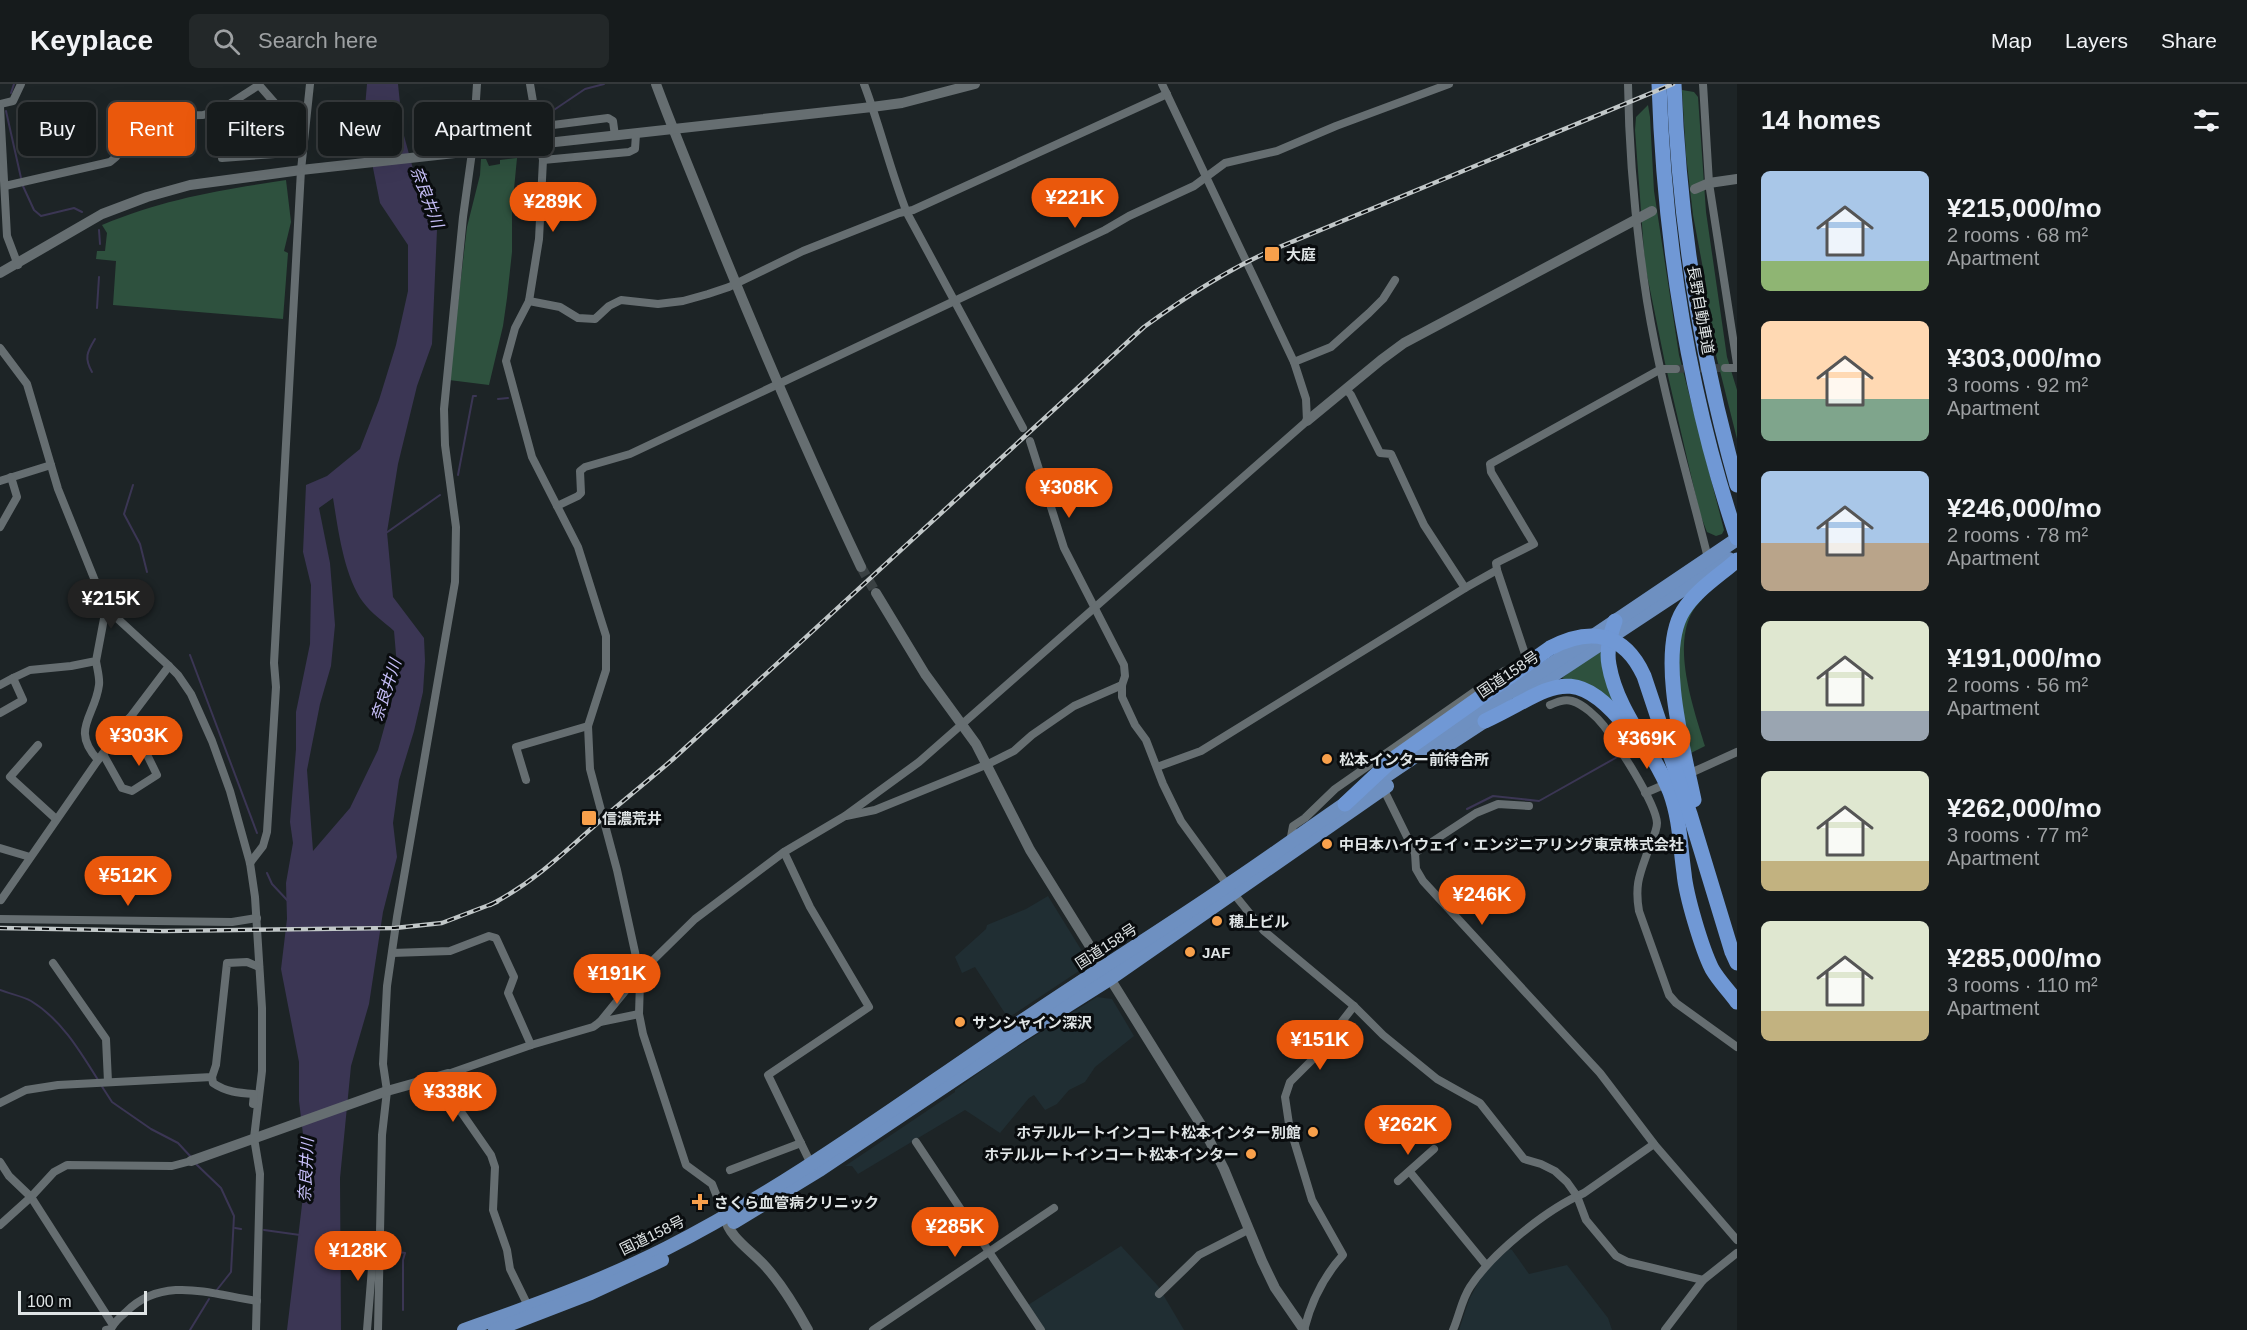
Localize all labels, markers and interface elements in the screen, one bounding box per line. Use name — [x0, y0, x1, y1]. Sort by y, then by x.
search box — [189, 14, 609, 68]
text: Keyplace — [30, 25, 153, 56]
icon: search — [210, 25, 243, 58]
text: Search here — [258, 28, 378, 53]
text: Map — [1991, 29, 2032, 52]
text: Layers — [2065, 29, 2128, 52]
text: Share — [2161, 29, 2217, 52]
chip: Buy — [18, 102, 96, 156]
chip: Rent — [108, 102, 195, 156]
chip: Filters — [207, 102, 306, 156]
chip: New — [318, 102, 402, 156]
chip: Apartment — [414, 102, 553, 156]
icon: filters — [2190, 104, 2223, 137]
text: 14 homes — [1761, 105, 1881, 135]
water label: 奈良井川 — [408, 164, 447, 232]
pin: ¥221K — [1033, 178, 1117, 229]
pin: ¥289K — [511, 182, 595, 233]
text: ¥221K — [1046, 186, 1104, 208]
text: ¥289K — [524, 190, 582, 212]
text: ¥215,000/mo — [1947, 193, 2102, 223]
icon: home — [1809, 195, 1881, 267]
text: 2 rooms · 68 m² — [1947, 224, 2088, 246]
marker: 大庭 — [1263, 245, 1281, 263]
place label: 大庭 — [1286, 246, 1316, 263]
text: Apartment — [1947, 247, 2039, 269]
street label: 長野自動車道 — [1685, 264, 1717, 356]
text: ¥303,000/mo — [1947, 343, 2102, 373]
icon: home — [1809, 345, 1881, 417]
text: 3 rooms · 92 m² — [1947, 374, 2088, 396]
text: Apartment — [1947, 397, 2039, 419]
pin: ¥308K — [1027, 468, 1111, 519]
text: ¥308K — [1040, 476, 1098, 498]
text: ¥246,000/mo — [1947, 493, 2102, 523]
icon: home — [1809, 495, 1881, 567]
text: 2 rooms · 78 m² — [1947, 524, 2088, 546]
text: Apartment — [1947, 547, 2039, 569]
pin: ¥215K — [69, 579, 153, 630]
text: ¥215K — [82, 587, 140, 609]
text: ¥191,000/mo — [1947, 643, 2102, 673]
icon: home — [1809, 645, 1881, 717]
street label: 国道158号 — [1474, 647, 1542, 701]
water label: 奈良井川 — [368, 655, 405, 723]
text: 2 rooms · 56 m² — [1947, 674, 2088, 696]
text: Apartment — [1947, 697, 2039, 719]
pin: ¥303K — [97, 716, 181, 767]
pin: ¥369K — [1605, 719, 1689, 770]
text: ¥303K — [110, 724, 168, 746]
text: ¥369K — [1618, 727, 1676, 749]
place label: 松本インター前待合所 — [1339, 751, 1489, 768]
marker: 松本インター前待合所 — [1320, 752, 1334, 766]
text: ¥262,000/mo — [1947, 793, 2102, 823]
icon: home — [1809, 795, 1881, 867]
marker: 信濃荒井 — [580, 809, 598, 827]
place label: 信濃荒井 — [602, 810, 662, 827]
text: 3 rooms · 77 m² — [1947, 824, 2088, 846]
place label: 中日本ハイウェイ・エンジニアリング東京株式会社 — [1339, 836, 1684, 853]
marker: 中日本ハイウェイ・エンジニアリング東京株式会社 — [1320, 837, 1334, 851]
text: Apartment — [1947, 847, 2039, 869]
pin: ¥512K — [86, 856, 170, 907]
text: ¥512K — [99, 864, 157, 886]
pin: ¥246K — [1440, 875, 1524, 926]
text: ¥246K — [1453, 883, 1511, 905]
place label: 穂上ビル — [1229, 913, 1289, 930]
marker: 穂上ビル — [1210, 914, 1224, 928]
street label: 国道158号 — [1072, 920, 1140, 972]
text: ¥285,000/mo — [1947, 943, 2102, 973]
place label: JAF — [1202, 944, 1230, 961]
marker: JAF — [1183, 945, 1197, 959]
icon: home — [1809, 945, 1881, 1017]
pin: ¥191K — [575, 954, 659, 1005]
text: ¥191K — [588, 962, 646, 984]
text: 3 rooms · 110 m² — [1947, 974, 2098, 996]
text: Apartment — [1947, 997, 2039, 1019]
place label: サンシャイン深沢 — [972, 1014, 1092, 1031]
marker: サンシャイン深沢 — [953, 1015, 967, 1029]
pin: ¥151K — [1278, 1020, 1362, 1071]
text: ¥151K — [1291, 1028, 1349, 1050]
pin: ¥338K — [411, 1072, 495, 1123]
text: ¥338K — [424, 1080, 482, 1102]
pin: ¥262K — [1366, 1105, 1450, 1156]
text: ¥262K — [1379, 1113, 1437, 1135]
place label: ホテルルートインコート松本インター別館 — [1016, 1124, 1301, 1141]
marker: ホテルルートインコート松本インター別館 — [1306, 1125, 1320, 1139]
water label: 奈良井川 — [296, 1136, 316, 1202]
place label: ホテルルートインコート松本インター — [984, 1146, 1239, 1163]
marker: ホテルルートインコート松本インター — [1244, 1147, 1258, 1161]
marker: さくら血管病クリニック — [691, 1193, 709, 1211]
place label: さくら血管病クリニック — [714, 1194, 879, 1211]
pin: ¥285K — [913, 1207, 997, 1258]
street label: 国道158号 — [617, 1212, 687, 1258]
text: ¥285K — [926, 1215, 984, 1237]
pin: ¥128K — [316, 1231, 400, 1282]
text: ¥128K — [329, 1239, 387, 1261]
scale bar — [18, 1288, 147, 1316]
text: 100 m — [27, 1293, 71, 1310]

